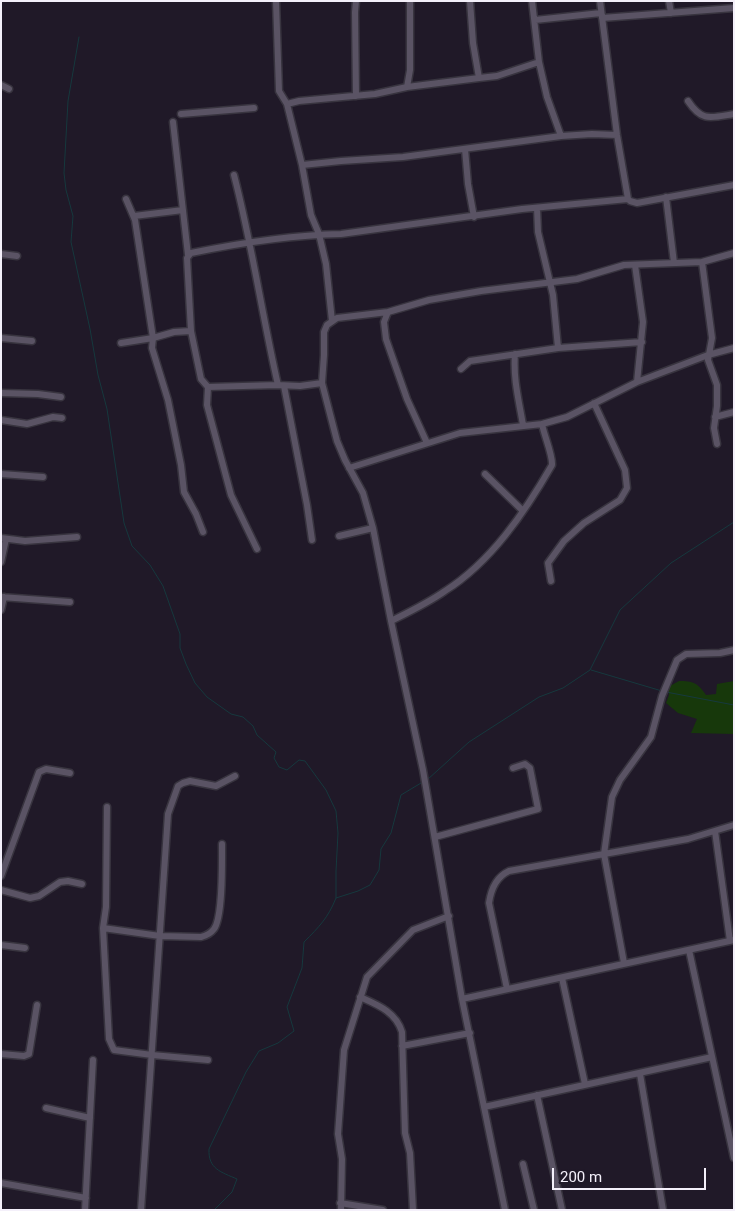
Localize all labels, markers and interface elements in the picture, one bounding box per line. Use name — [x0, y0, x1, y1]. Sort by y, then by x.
scale bar — [555, 1158, 709, 1190]
text: 200 m — [560, 1168, 602, 1186]

